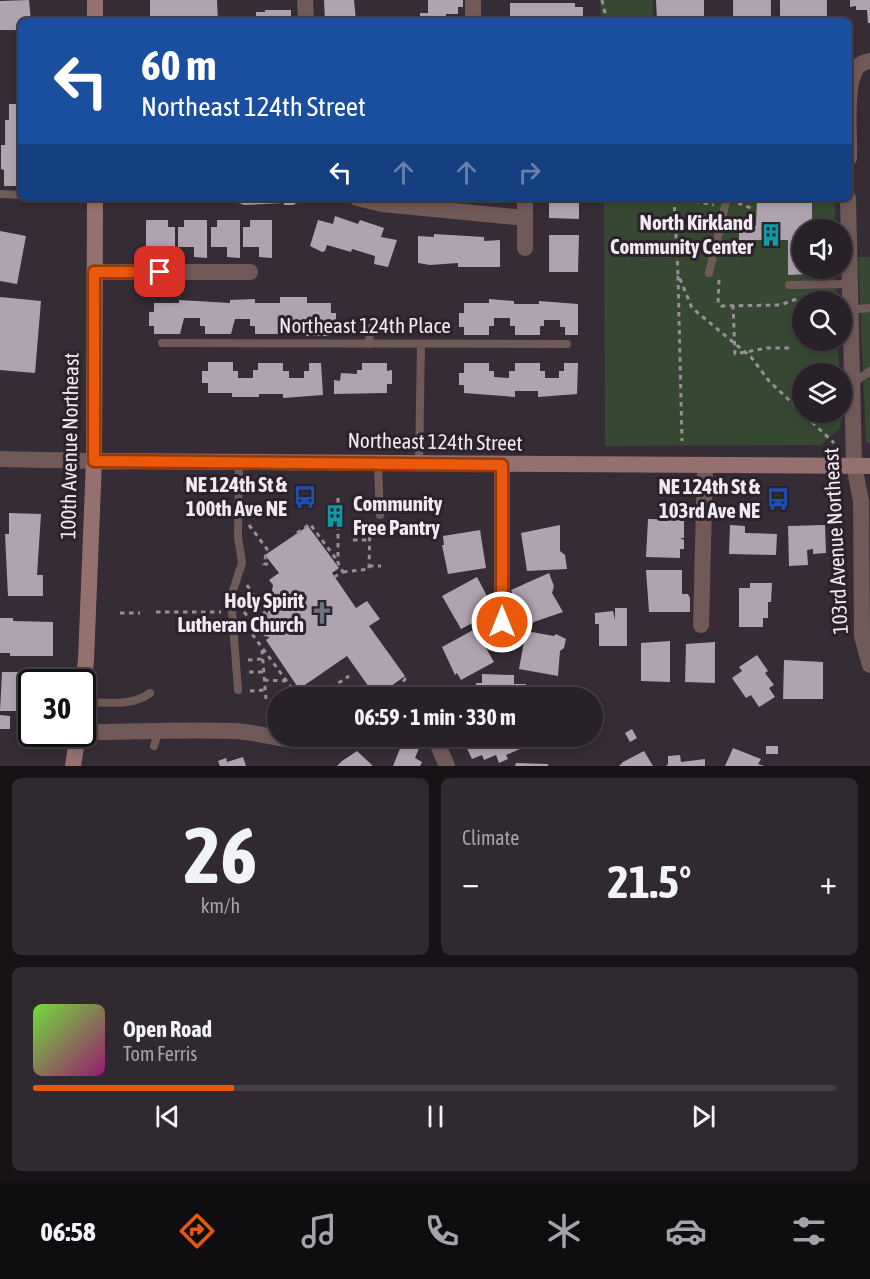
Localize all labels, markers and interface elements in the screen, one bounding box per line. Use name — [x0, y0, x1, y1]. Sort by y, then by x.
text: 60 m — [141, 41, 216, 89]
icon: left — [42, 42, 120, 120]
text: Northeast 124th Street — [141, 91, 366, 122]
icon: left — [324, 156, 357, 189]
icon: ahead — [387, 156, 420, 189]
icon: ahead — [450, 156, 483, 189]
icon: right — [513, 156, 546, 189]
place label: North Kirkland Community Center — [610, 210, 754, 258]
map controls — [792, 219, 852, 423]
button: sound — [792, 219, 852, 279]
building icon: North Kirkland Community Center — [758, 222, 784, 248]
pin — [134, 246, 185, 297]
icon: arrive — [143, 255, 176, 288]
button: search — [792, 291, 852, 351]
street label: Northeast 124th Place — [279, 313, 451, 337]
street label: 100th Avenue Northeast — [55, 352, 83, 540]
button: layers — [792, 363, 852, 423]
street label: Northeast 124th Street — [347, 427, 523, 455]
street label: 103rd Avenue Northeast — [818, 447, 852, 635]
place label: NE 124th St & 100th Ave NE — [185, 472, 288, 520]
place label: NE 124th St & 103rd Ave NE — [658, 474, 761, 522]
bus stop icon: NE 124th St & 100th Ave NE — [292, 484, 318, 510]
bus stop icon: NE 124th St & 103rd Ave NE — [765, 486, 791, 512]
place label: Community Free Pantry — [353, 491, 443, 539]
building icon: Community Free Pantry — [322, 503, 348, 529]
place label: Holy Spirit Lutheran Church — [177, 588, 304, 636]
position arrow — [470, 590, 534, 654]
church icon: Holy Spirit Lutheran Church — [309, 600, 335, 626]
speed limit sign: 30 — [18, 669, 96, 747]
text: 06:59 · 1 min · 330 m — [354, 704, 516, 730]
text: 26 — [184, 810, 257, 900]
text: Climate — [462, 826, 519, 849]
text: 21.5° — [608, 856, 691, 908]
text: − — [462, 863, 479, 901]
text: + — [820, 863, 837, 901]
text: km/h — [201, 894, 240, 917]
text: Open Road — [123, 1016, 212, 1042]
text: Tom Ferris — [123, 1042, 197, 1065]
icon: previous — [151, 1100, 184, 1133]
icon: pause — [419, 1100, 452, 1133]
icon: next — [687, 1100, 720, 1133]
icon: directions — [176, 1210, 218, 1252]
icon: music — [298, 1210, 340, 1252]
icon: phone — [421, 1210, 463, 1252]
icon: climate — [543, 1210, 585, 1252]
icon: car — [665, 1210, 707, 1252]
icon: filters — [788, 1210, 830, 1252]
text: 06:58 — [40, 1216, 96, 1247]

